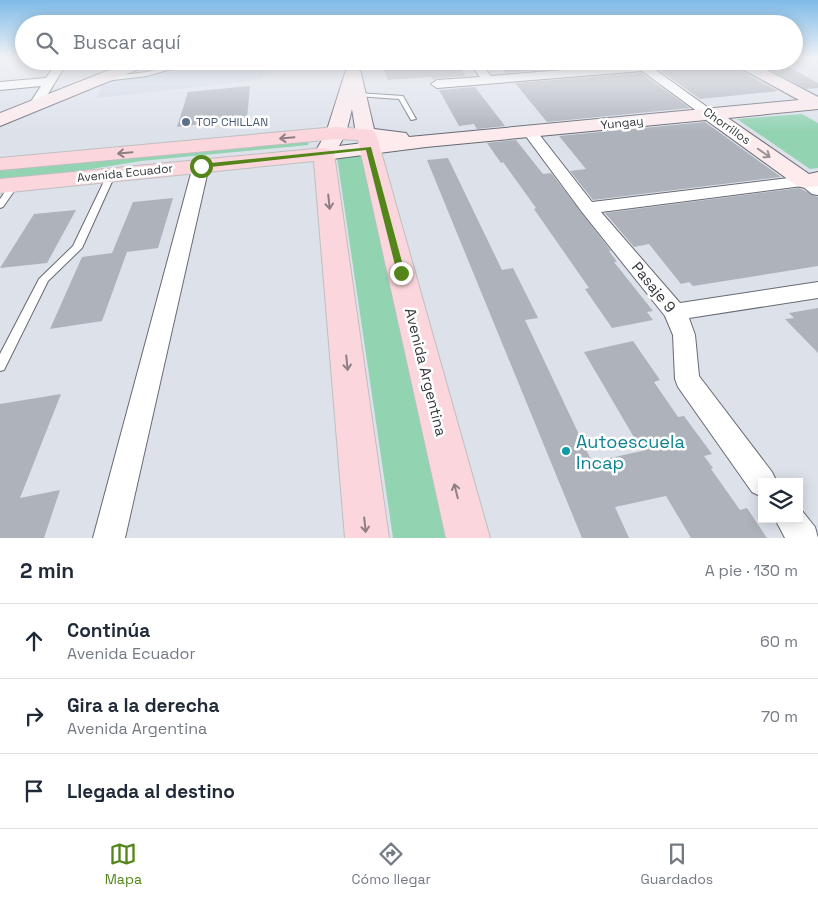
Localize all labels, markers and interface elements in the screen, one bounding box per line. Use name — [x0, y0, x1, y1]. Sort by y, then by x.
search box — [15, 15, 803, 70]
icon: search — [33, 29, 61, 57]
text: Buscar aquí — [73, 30, 181, 55]
street label: Chorrillos — [700, 104, 754, 148]
street label: Yungay — [600, 113, 644, 133]
place label: TOP CHILLAN — [196, 114, 268, 130]
marker: TOP CHILLAN — [180, 116, 192, 128]
one-way arrow — [280, 133, 296, 142]
one-way arrow — [757, 147, 770, 158]
one-way arrow — [118, 148, 134, 158]
route start — [190, 155, 213, 178]
street label: Avenida Ecuador — [76, 160, 174, 186]
one-way arrow — [324, 194, 334, 210]
street label: Pasaje 9 — [628, 258, 680, 316]
route end — [390, 262, 413, 285]
street label: Avenida Argentina — [401, 306, 451, 438]
one-way arrow — [342, 355, 352, 371]
place label: Autoescuela Incap — [576, 430, 685, 474]
marker: Autoescuela Incap — [560, 445, 572, 457]
map controls — [758, 478, 803, 523]
button: layers — [758, 478, 803, 523]
one-way arrow — [451, 483, 460, 499]
one-way arrow — [360, 517, 370, 533]
text: 2 min — [20, 557, 74, 584]
text: A pie · 130 m — [705, 560, 798, 581]
text: Continúa — [67, 618, 150, 643]
icon: ahead — [20, 627, 48, 655]
text: 60 m — [760, 631, 798, 652]
text: Avenida Ecuador — [67, 643, 195, 664]
text: Gira a la derecha — [67, 693, 219, 718]
icon: right — [20, 702, 48, 730]
text: 70 m — [761, 706, 798, 727]
text: Avenida Argentina — [67, 718, 207, 739]
icon: arrive — [20, 777, 48, 805]
text: Llegada al destino — [67, 779, 235, 804]
tab: Mapa — [105, 840, 142, 888]
tab: Cómo llegar — [352, 840, 431, 888]
tab: Guardados — [640, 840, 713, 888]

